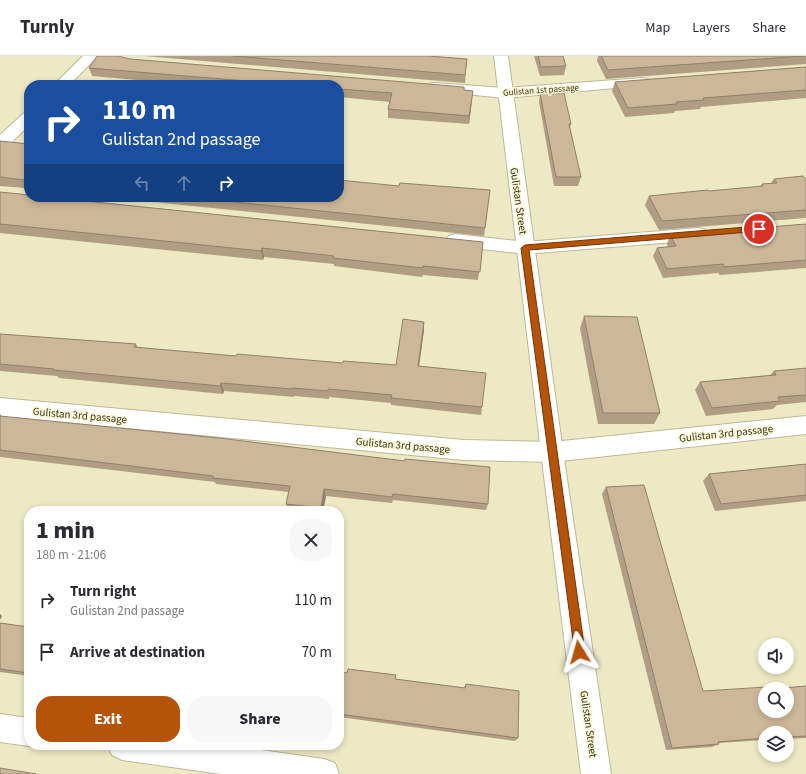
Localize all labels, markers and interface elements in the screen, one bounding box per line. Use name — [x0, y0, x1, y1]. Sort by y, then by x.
text: Turnly — [20, 14, 74, 41]
text: Map — [645, 18, 670, 38]
text: Layers — [692, 18, 730, 38]
text: Share — [752, 18, 786, 38]
street label: Gulistan 1st passage — [503, 81, 580, 100]
text: 110 m — [102, 90, 176, 130]
icon: right — [36, 96, 88, 148]
text: Gulistan 2nd passage — [102, 127, 260, 152]
street label: Gulistan Street — [506, 167, 531, 236]
icon: left — [131, 172, 153, 194]
icon: ahead — [173, 172, 195, 194]
icon: right — [215, 172, 237, 194]
pin — [742, 212, 776, 246]
icon: arrive — [748, 218, 770, 240]
street label: Gulistan 3rd passage — [32, 404, 128, 427]
street label: Gulistan 3rd passage — [678, 421, 774, 446]
street label: Gulistan 3rd passage — [355, 434, 451, 457]
text: 1 min — [36, 513, 95, 548]
button: close — [290, 519, 332, 561]
text: 180 m · 21:06 — [36, 546, 106, 564]
text: Turn right — [70, 581, 136, 602]
icon: right — [36, 589, 58, 611]
text: 110 m — [294, 590, 332, 611]
text: Gulistan 2nd passage — [70, 602, 184, 620]
position arrow — [558, 631, 600, 673]
map controls — [758, 638, 794, 762]
button: sound — [758, 638, 794, 674]
icon: arrive — [36, 641, 58, 663]
text: Arrive at destination — [70, 642, 205, 663]
text: 70 m — [302, 642, 332, 663]
button: search — [758, 682, 794, 718]
street label: Gulistan Street — [576, 690, 601, 759]
button: Exit — [36, 696, 180, 742]
button: Share — [188, 696, 332, 742]
button: layers — [758, 726, 794, 762]

